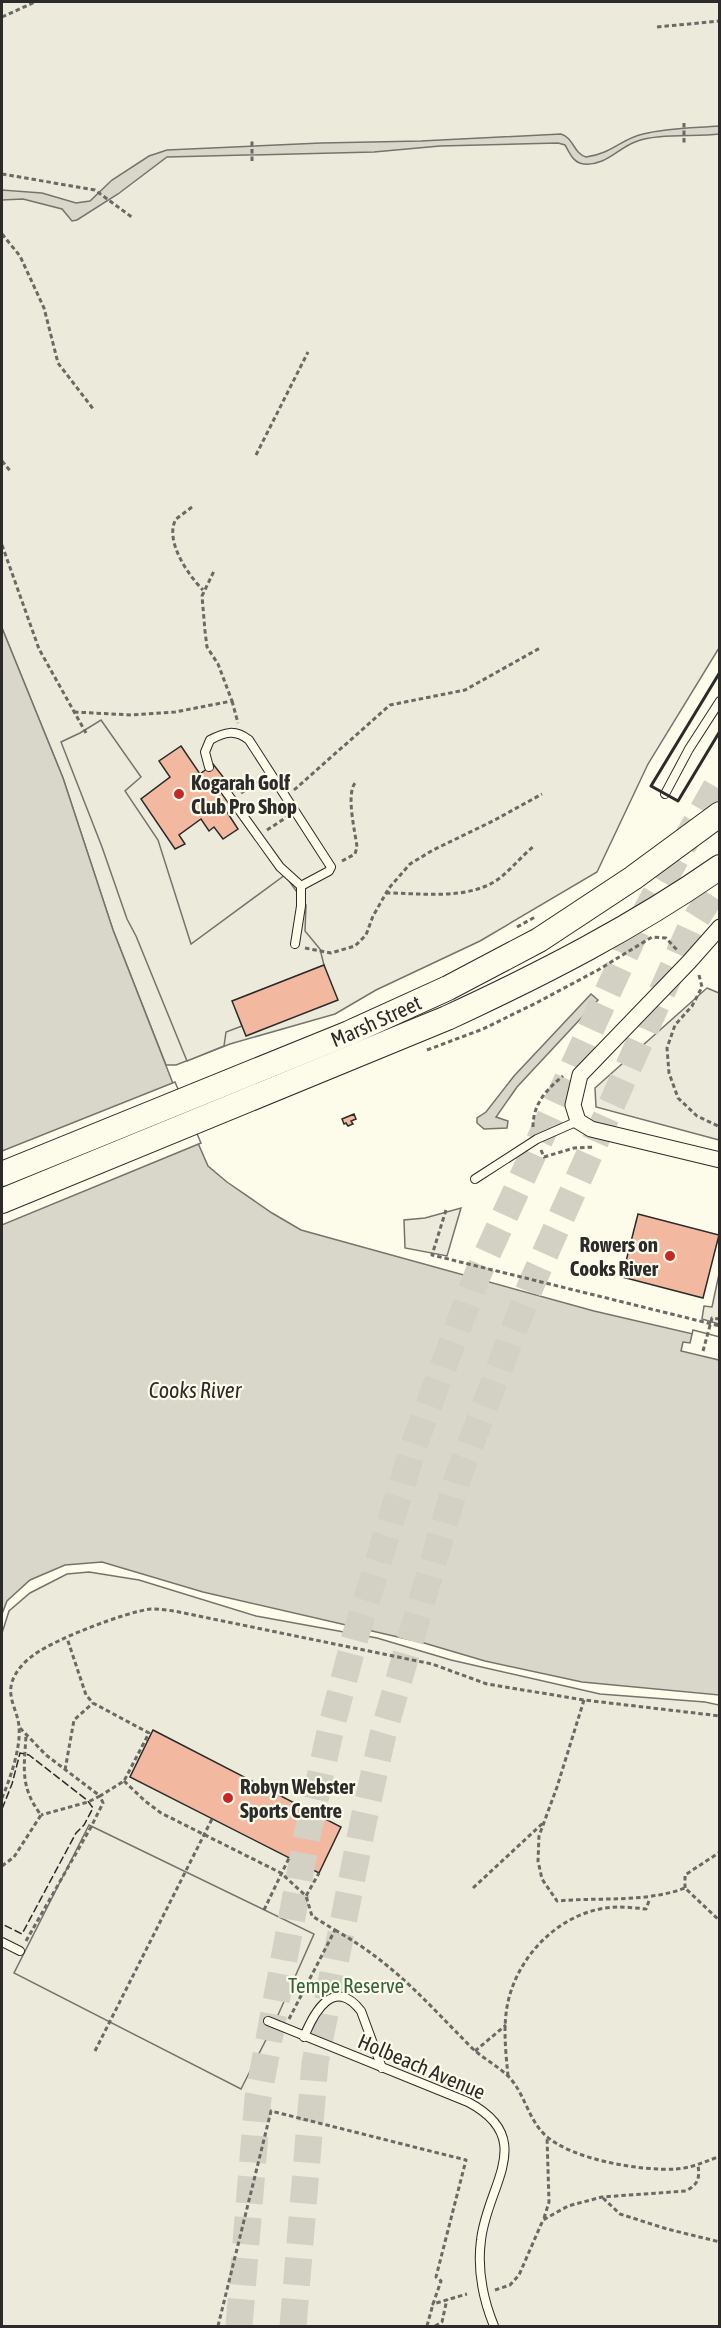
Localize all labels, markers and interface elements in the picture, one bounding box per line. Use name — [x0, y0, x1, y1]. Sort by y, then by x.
place label: Kogarah Golf Club Pro Shop — [191, 770, 297, 818]
marker: Kogarah Golf Club Pro Shop — [172, 787, 186, 801]
street label: Marsh Street — [327, 990, 425, 1051]
place label: Rowers on Cooks River — [570, 1232, 659, 1280]
marker: Rowers on Cooks River — [663, 1249, 677, 1263]
water label: Cooks River — [149, 1377, 243, 1403]
place label: Robyn Webster Sports Centre — [240, 1774, 356, 1822]
marker: Robyn Webster Sports Centre — [221, 1791, 235, 1805]
park label: Tempe Reserve — [288, 1973, 404, 1997]
street label: Holbeach Avenue — [355, 2028, 489, 2104]

